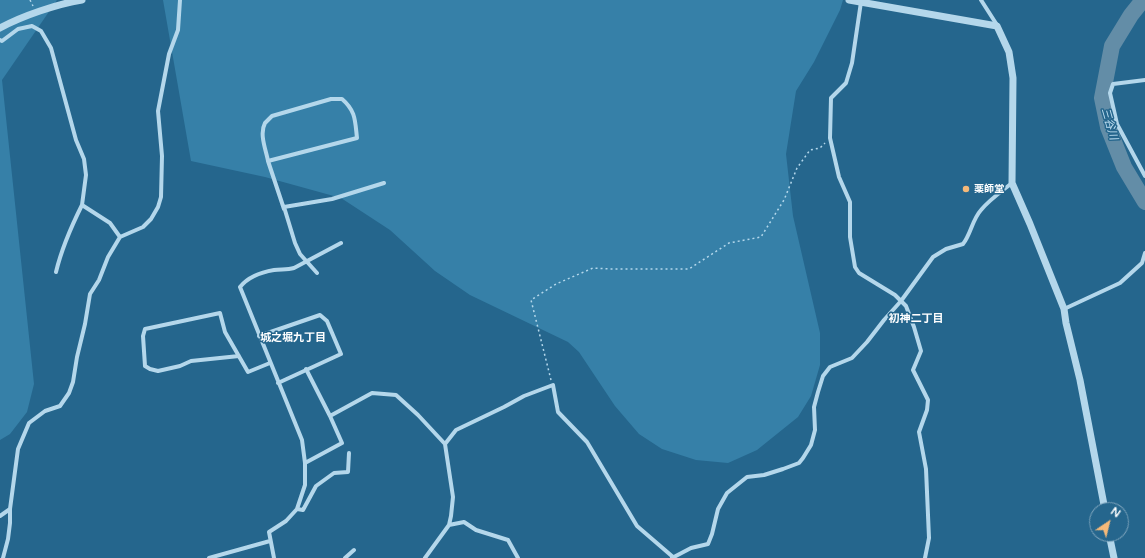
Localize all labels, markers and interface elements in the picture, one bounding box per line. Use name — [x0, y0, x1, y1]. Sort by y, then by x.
water label: 三谷川 — [1098, 106, 1120, 142]
place label: 薬師堂 — [974, 183, 1004, 195]
marker: 薬師堂 — [961, 184, 971, 194]
district label: 初神二丁目 — [889, 312, 943, 326]
district label: 城之堀九丁目 — [260, 331, 326, 345]
north arrow — [1089, 502, 1129, 542]
text: N — [1108, 505, 1123, 520]

